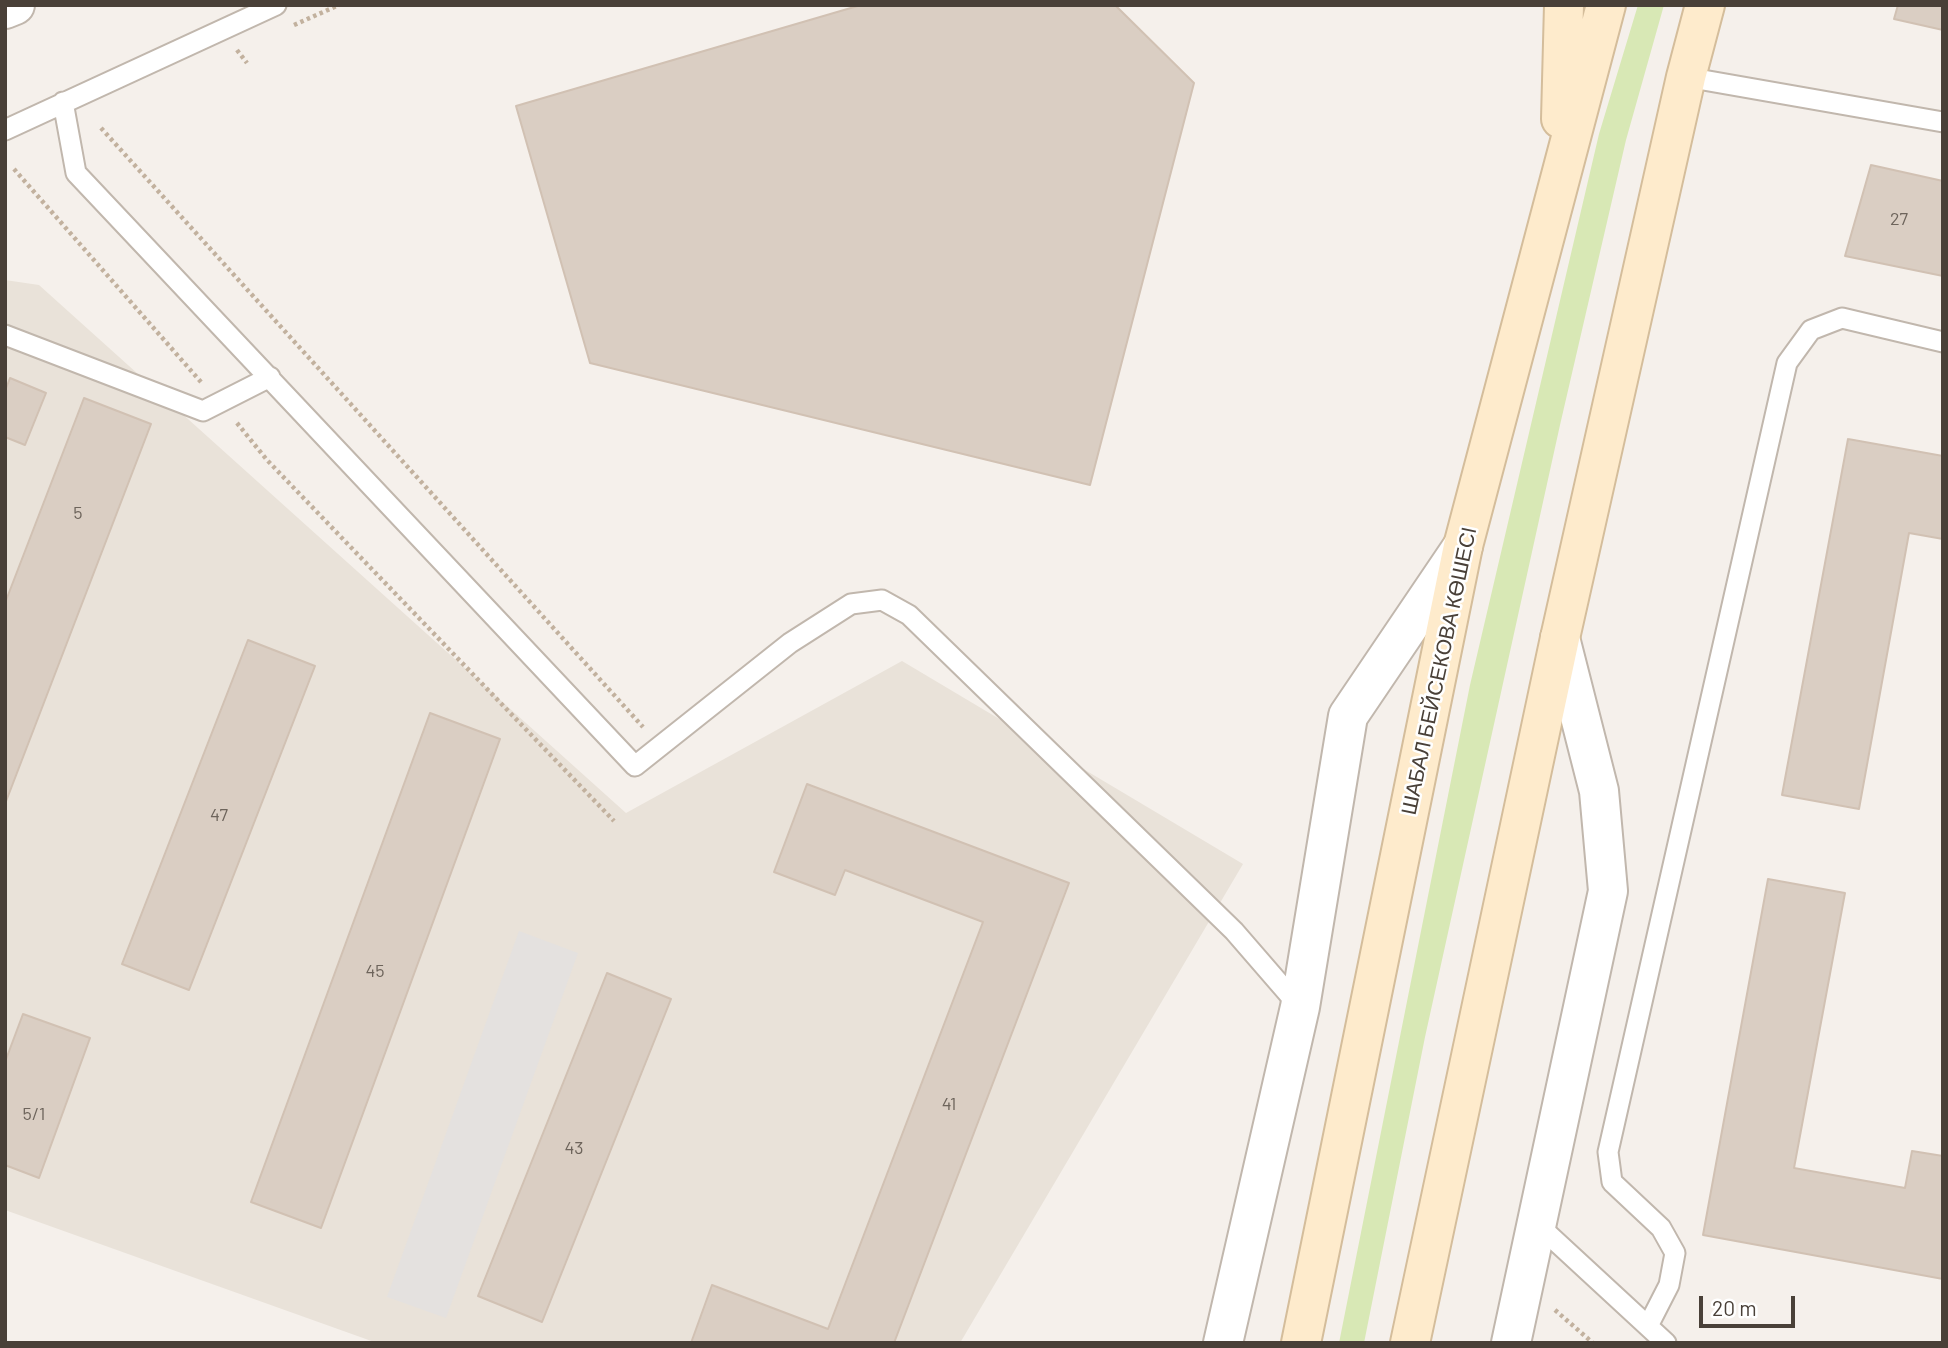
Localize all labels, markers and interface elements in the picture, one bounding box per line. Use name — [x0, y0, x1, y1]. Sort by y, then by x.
house number: 27 — [1890, 208, 1908, 230]
house number: 5 — [73, 502, 83, 524]
street label: ШАБАЛ БЕЙСЕКОВА КӨШЕСІ — [1396, 525, 1482, 817]
house number: 47 — [210, 804, 228, 826]
house number: 45 — [365, 960, 385, 982]
house number: 41 — [942, 1093, 956, 1115]
house number: 5/1 — [23, 1103, 45, 1125]
house number: 43 — [564, 1137, 584, 1159]
scale bar — [1703, 1282, 1799, 1326]
text: 20 m — [1712, 1295, 1757, 1320]

